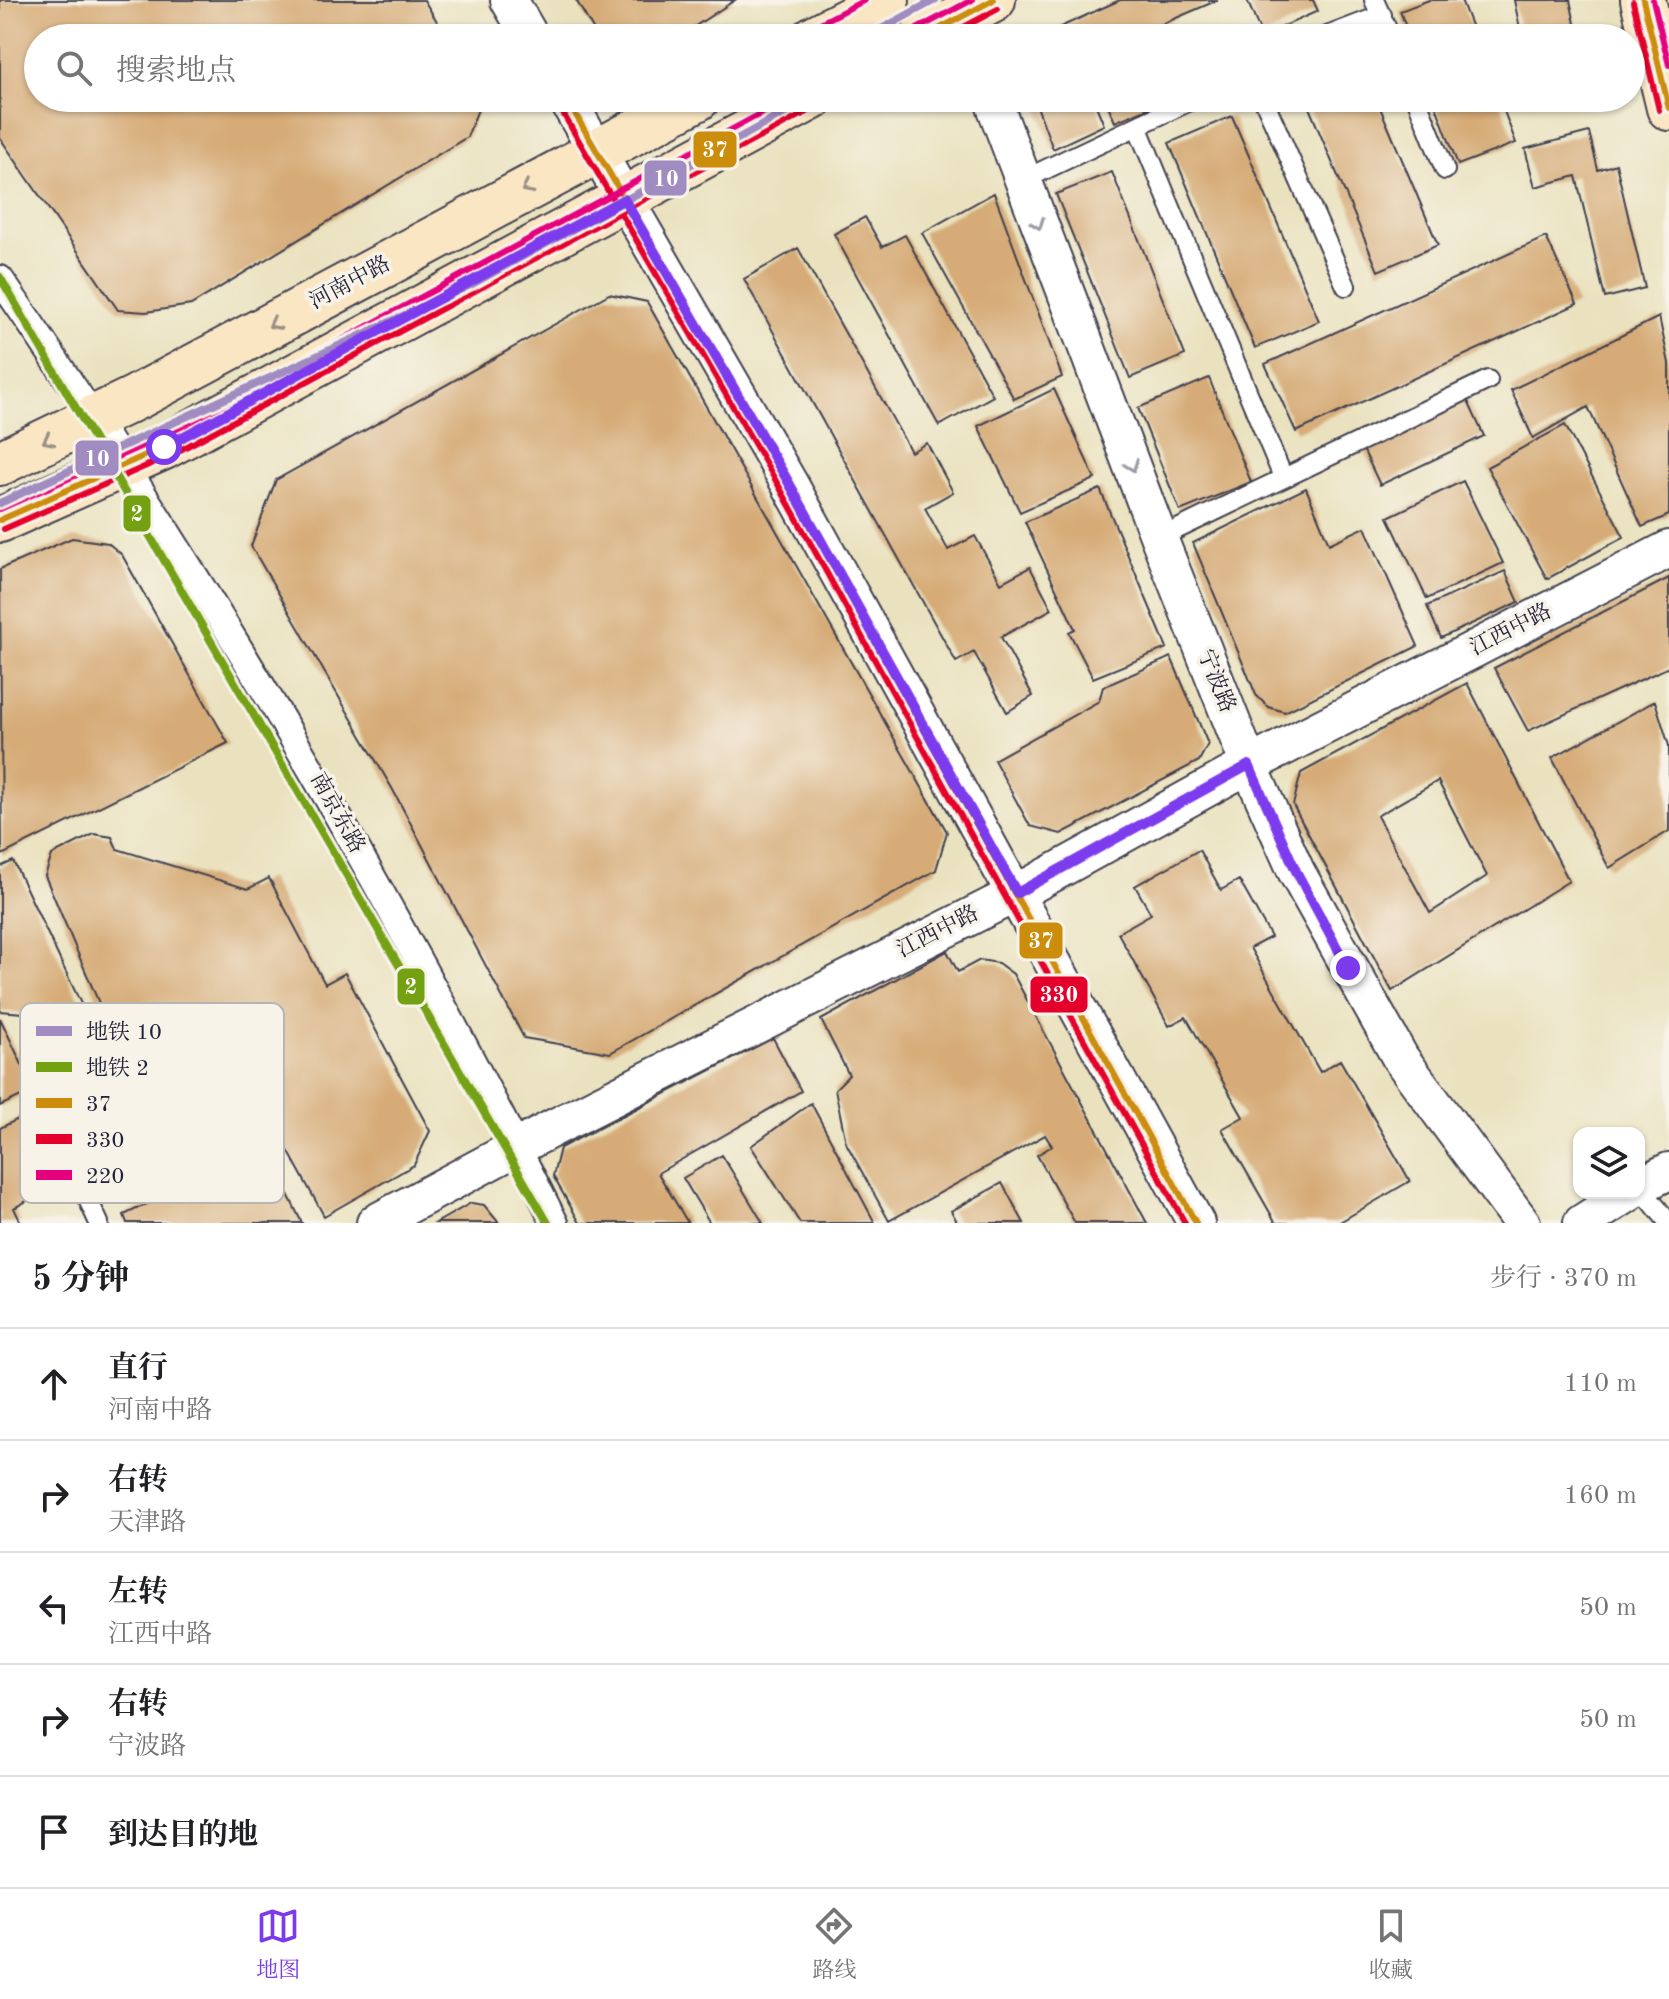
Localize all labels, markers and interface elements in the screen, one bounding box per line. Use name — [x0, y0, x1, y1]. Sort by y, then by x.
search box — [24, 24, 1645, 112]
icon: search — [52, 46, 96, 90]
text: 搜索地点 — [116, 57, 236, 87]
line badge: 37 — [692, 130, 738, 169]
text: 37 — [702, 140, 728, 162]
line badge: 10 — [643, 159, 688, 197]
text: 10 — [653, 169, 679, 191]
one-way arrow — [522, 178, 536, 194]
one-way arrow — [1028, 216, 1045, 230]
street label: 河南中路 — [305, 251, 394, 313]
one-way arrow — [267, 315, 282, 330]
route start — [146, 429, 182, 465]
one-way arrow — [41, 430, 56, 446]
line badge: 10 — [74, 439, 120, 477]
text: 10 — [84, 449, 110, 471]
one-way arrow — [1122, 458, 1139, 472]
line badge: 2 — [122, 494, 152, 533]
text: 2 — [131, 504, 143, 526]
street label: 江西中路 — [1466, 598, 1555, 660]
street label: 宁波路 — [1193, 646, 1240, 716]
street label: 南京东路 — [306, 768, 370, 857]
street label: 江西中路 — [893, 900, 982, 962]
line badge: 37 — [1018, 921, 1064, 960]
text: 37 — [1028, 931, 1054, 953]
route end — [1330, 950, 1366, 986]
line badge: 2 — [396, 967, 426, 1006]
line badge: 330 — [1029, 975, 1089, 1014]
text: 2 — [405, 977, 417, 999]
text: 330 — [1040, 985, 1078, 1007]
legend — [20, 1003, 284, 1203]
text: 地铁 10 — [86, 1020, 162, 1044]
text: 地铁 2 — [86, 1056, 149, 1080]
text: 37 — [86, 1094, 112, 1116]
map controls — [1573, 1127, 1645, 1199]
button: layers — [1573, 1127, 1645, 1199]
text: 330 — [86, 1130, 124, 1152]
text: 220 — [86, 1166, 124, 1188]
text: 5 分钟 — [32, 1263, 129, 1297]
text: 步行 · 370 m — [1490, 1266, 1637, 1292]
text: 直行 — [108, 1354, 168, 1384]
icon: ahead — [32, 1362, 76, 1406]
text: 110 m — [1564, 1371, 1637, 1397]
text: 河南中路 — [108, 1398, 212, 1424]
text: 右转 — [108, 1466, 168, 1496]
icon: right — [32, 1474, 76, 1518]
text: 160 m — [1564, 1483, 1637, 1509]
text: 天津路 — [108, 1510, 186, 1536]
text: 左转 — [108, 1578, 168, 1608]
icon: left — [32, 1586, 76, 1630]
text: 50 m — [1579, 1595, 1637, 1621]
text: 江西中路 — [108, 1622, 212, 1648]
text: 右转 — [108, 1690, 168, 1720]
icon: right — [32, 1698, 76, 1742]
text: 50 m — [1579, 1707, 1637, 1733]
text: 宁波路 — [108, 1734, 186, 1760]
icon: arrive — [32, 1810, 76, 1854]
text: 到达目的地 — [108, 1821, 258, 1851]
tab: 地图 — [256, 1904, 300, 1985]
tab: 路线 — [812, 1904, 857, 1985]
tab: 收藏 — [1369, 1904, 1413, 1985]

